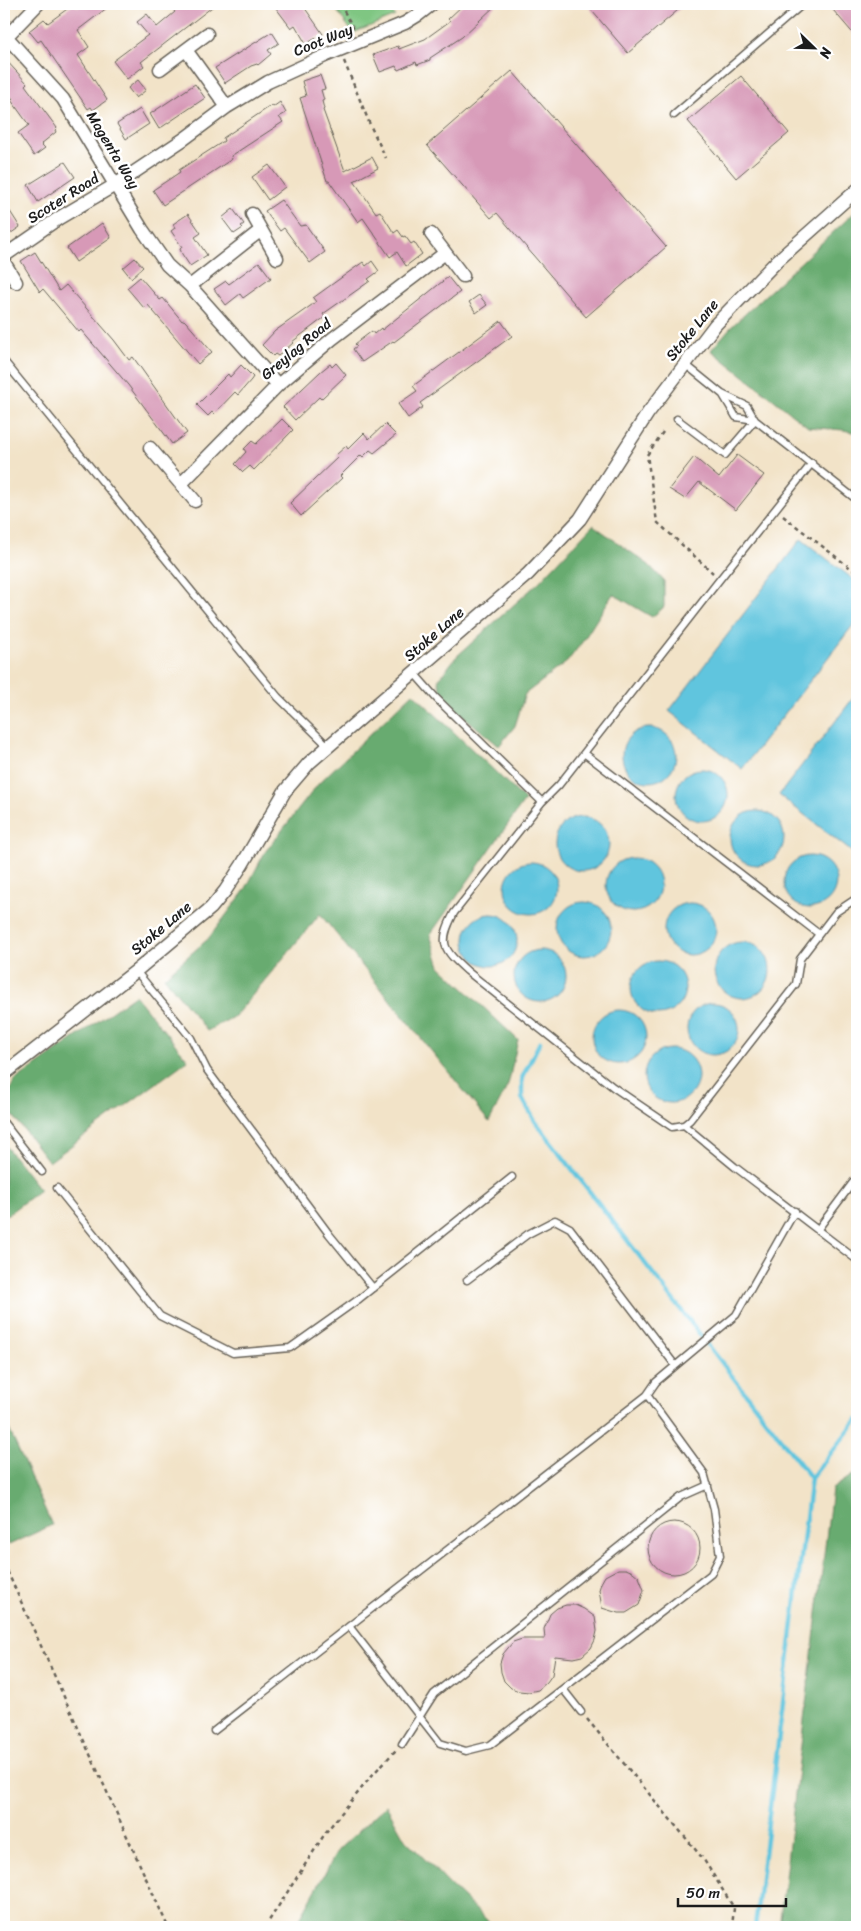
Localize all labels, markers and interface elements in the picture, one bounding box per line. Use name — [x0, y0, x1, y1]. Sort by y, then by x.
street label: Coot Way — [289, 16, 357, 64]
north arrow — [788, 22, 838, 72]
text: N — [812, 43, 839, 63]
street label: Magenta Way — [79, 106, 147, 194]
street label: Scoter Road — [22, 165, 105, 230]
street label: Stoke Lane — [659, 293, 725, 367]
street label: Greylag Road — [255, 311, 338, 387]
street label: Stoke Lane — [398, 600, 470, 668]
street label: Stoke Lane — [124, 894, 198, 962]
scale bar — [678, 1876, 786, 1908]
text: 50 m — [686, 1880, 721, 1906]

